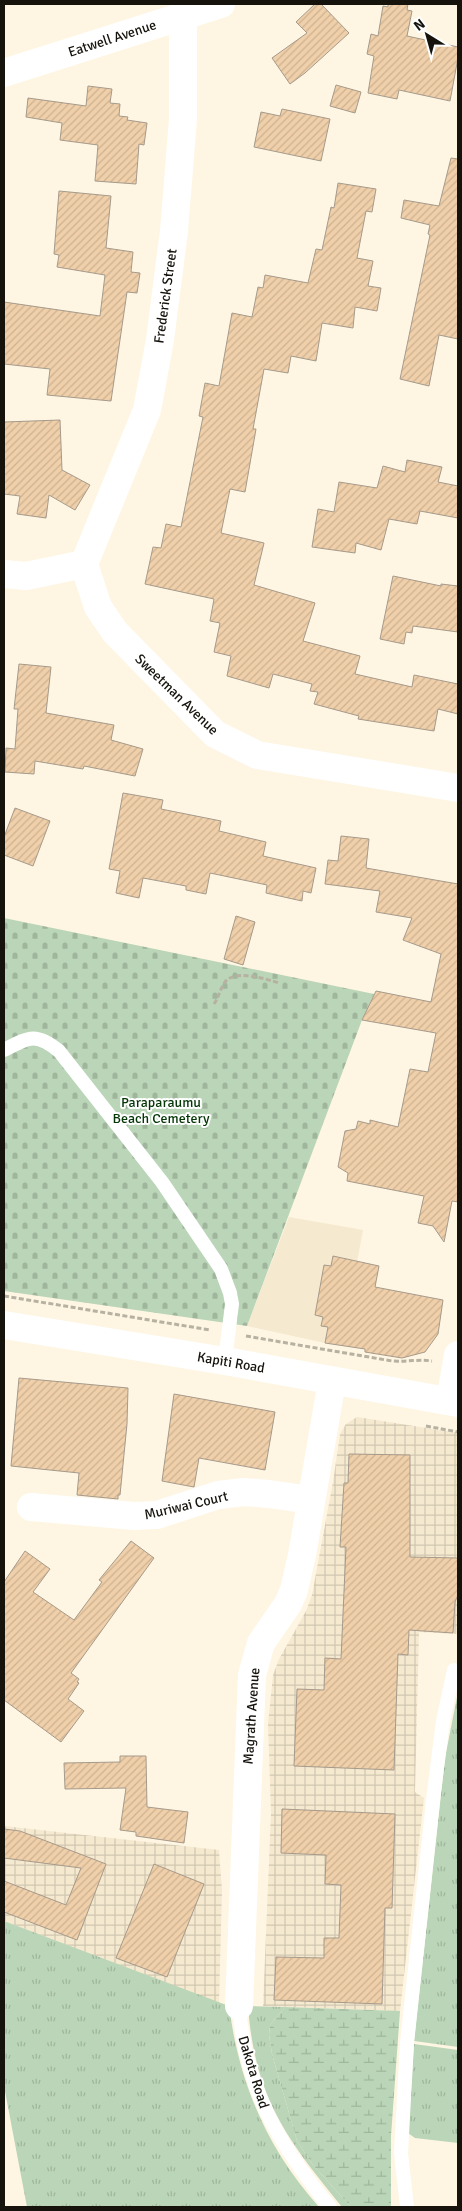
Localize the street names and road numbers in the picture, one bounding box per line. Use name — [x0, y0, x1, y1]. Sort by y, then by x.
street label: Eatwell Avenue — [66, 16, 158, 61]
street label: Frederick Street — [150, 247, 181, 345]
street label: Sweetman Avenue — [131, 650, 222, 738]
street label: Kapiti Road — [196, 1348, 266, 1377]
street label: Muriwai Court — [142, 1488, 230, 1523]
street label: Magrath Avenue — [240, 1667, 263, 1765]
street label: Dakota Road — [234, 2034, 273, 2110]

